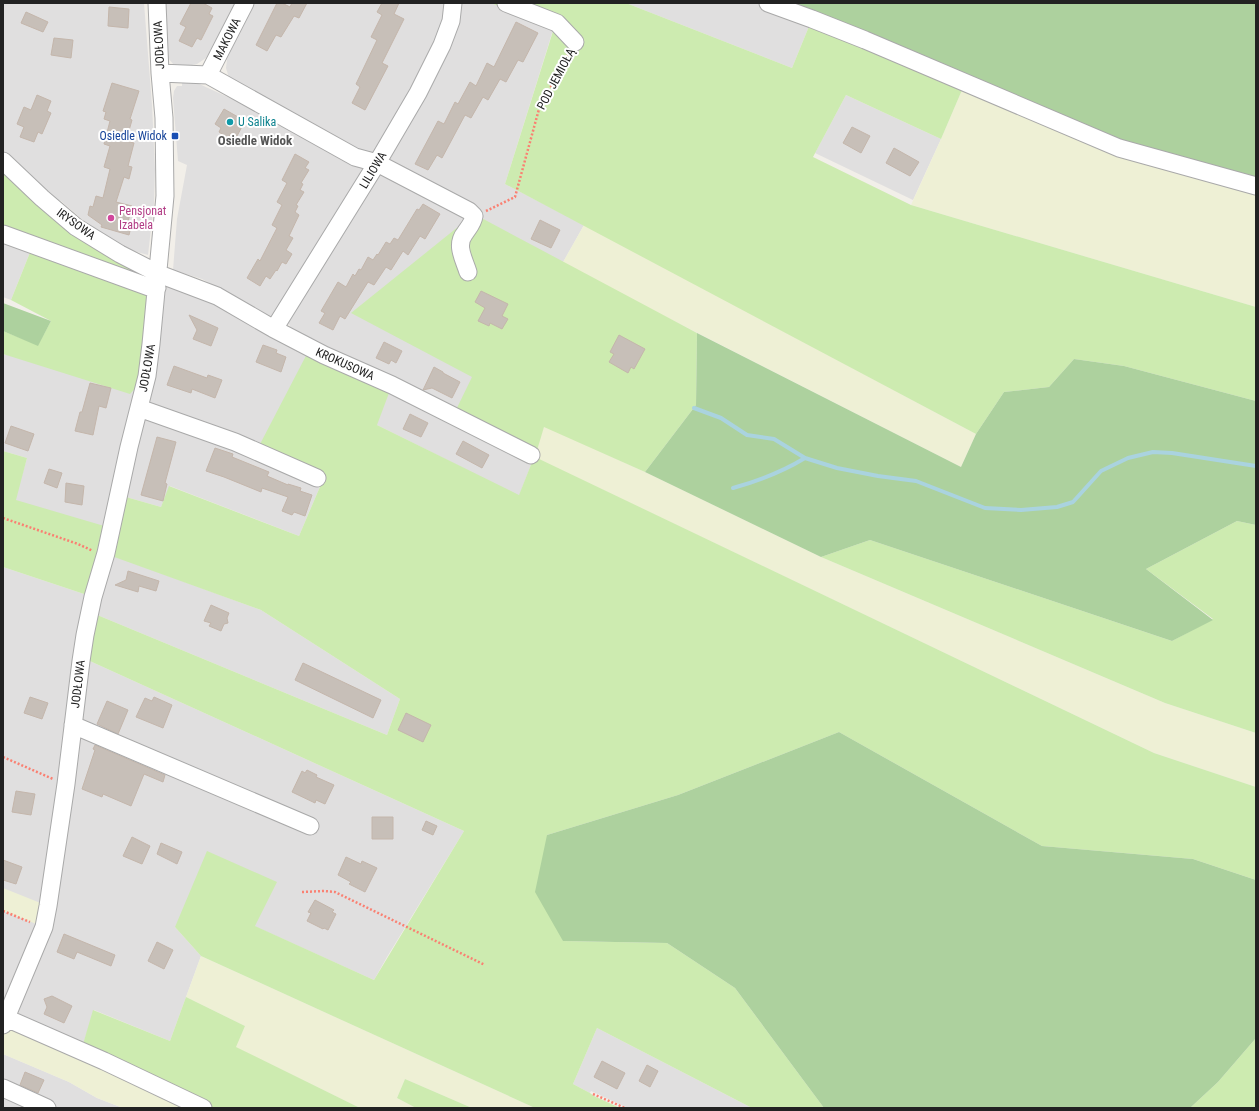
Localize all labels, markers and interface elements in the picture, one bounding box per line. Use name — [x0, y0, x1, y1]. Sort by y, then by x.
street label: MAKOWA — [210, 15, 244, 62]
street label: JODŁOWA — [151, 20, 167, 70]
street label: POD JEMIOŁĄ — [534, 46, 578, 112]
place label: U Salika — [238, 115, 276, 129]
marker: U Salika — [225, 117, 235, 127]
place label: Osiedle Widok — [100, 129, 168, 143]
marker: Osiedle Widok — [170, 131, 180, 141]
district label: Osiedle Widok — [218, 133, 293, 148]
street label: LILIOWA — [357, 149, 389, 191]
place label: Pensjonat Izabela — [119, 204, 167, 232]
street label: IRYSOWA — [54, 205, 98, 243]
marker: Pensjonat Izabela — [106, 213, 116, 223]
street label: JODŁOWA — [136, 343, 158, 393]
street label: KROKUSOWA — [314, 345, 377, 383]
street label: JODŁOWA — [68, 659, 88, 709]

